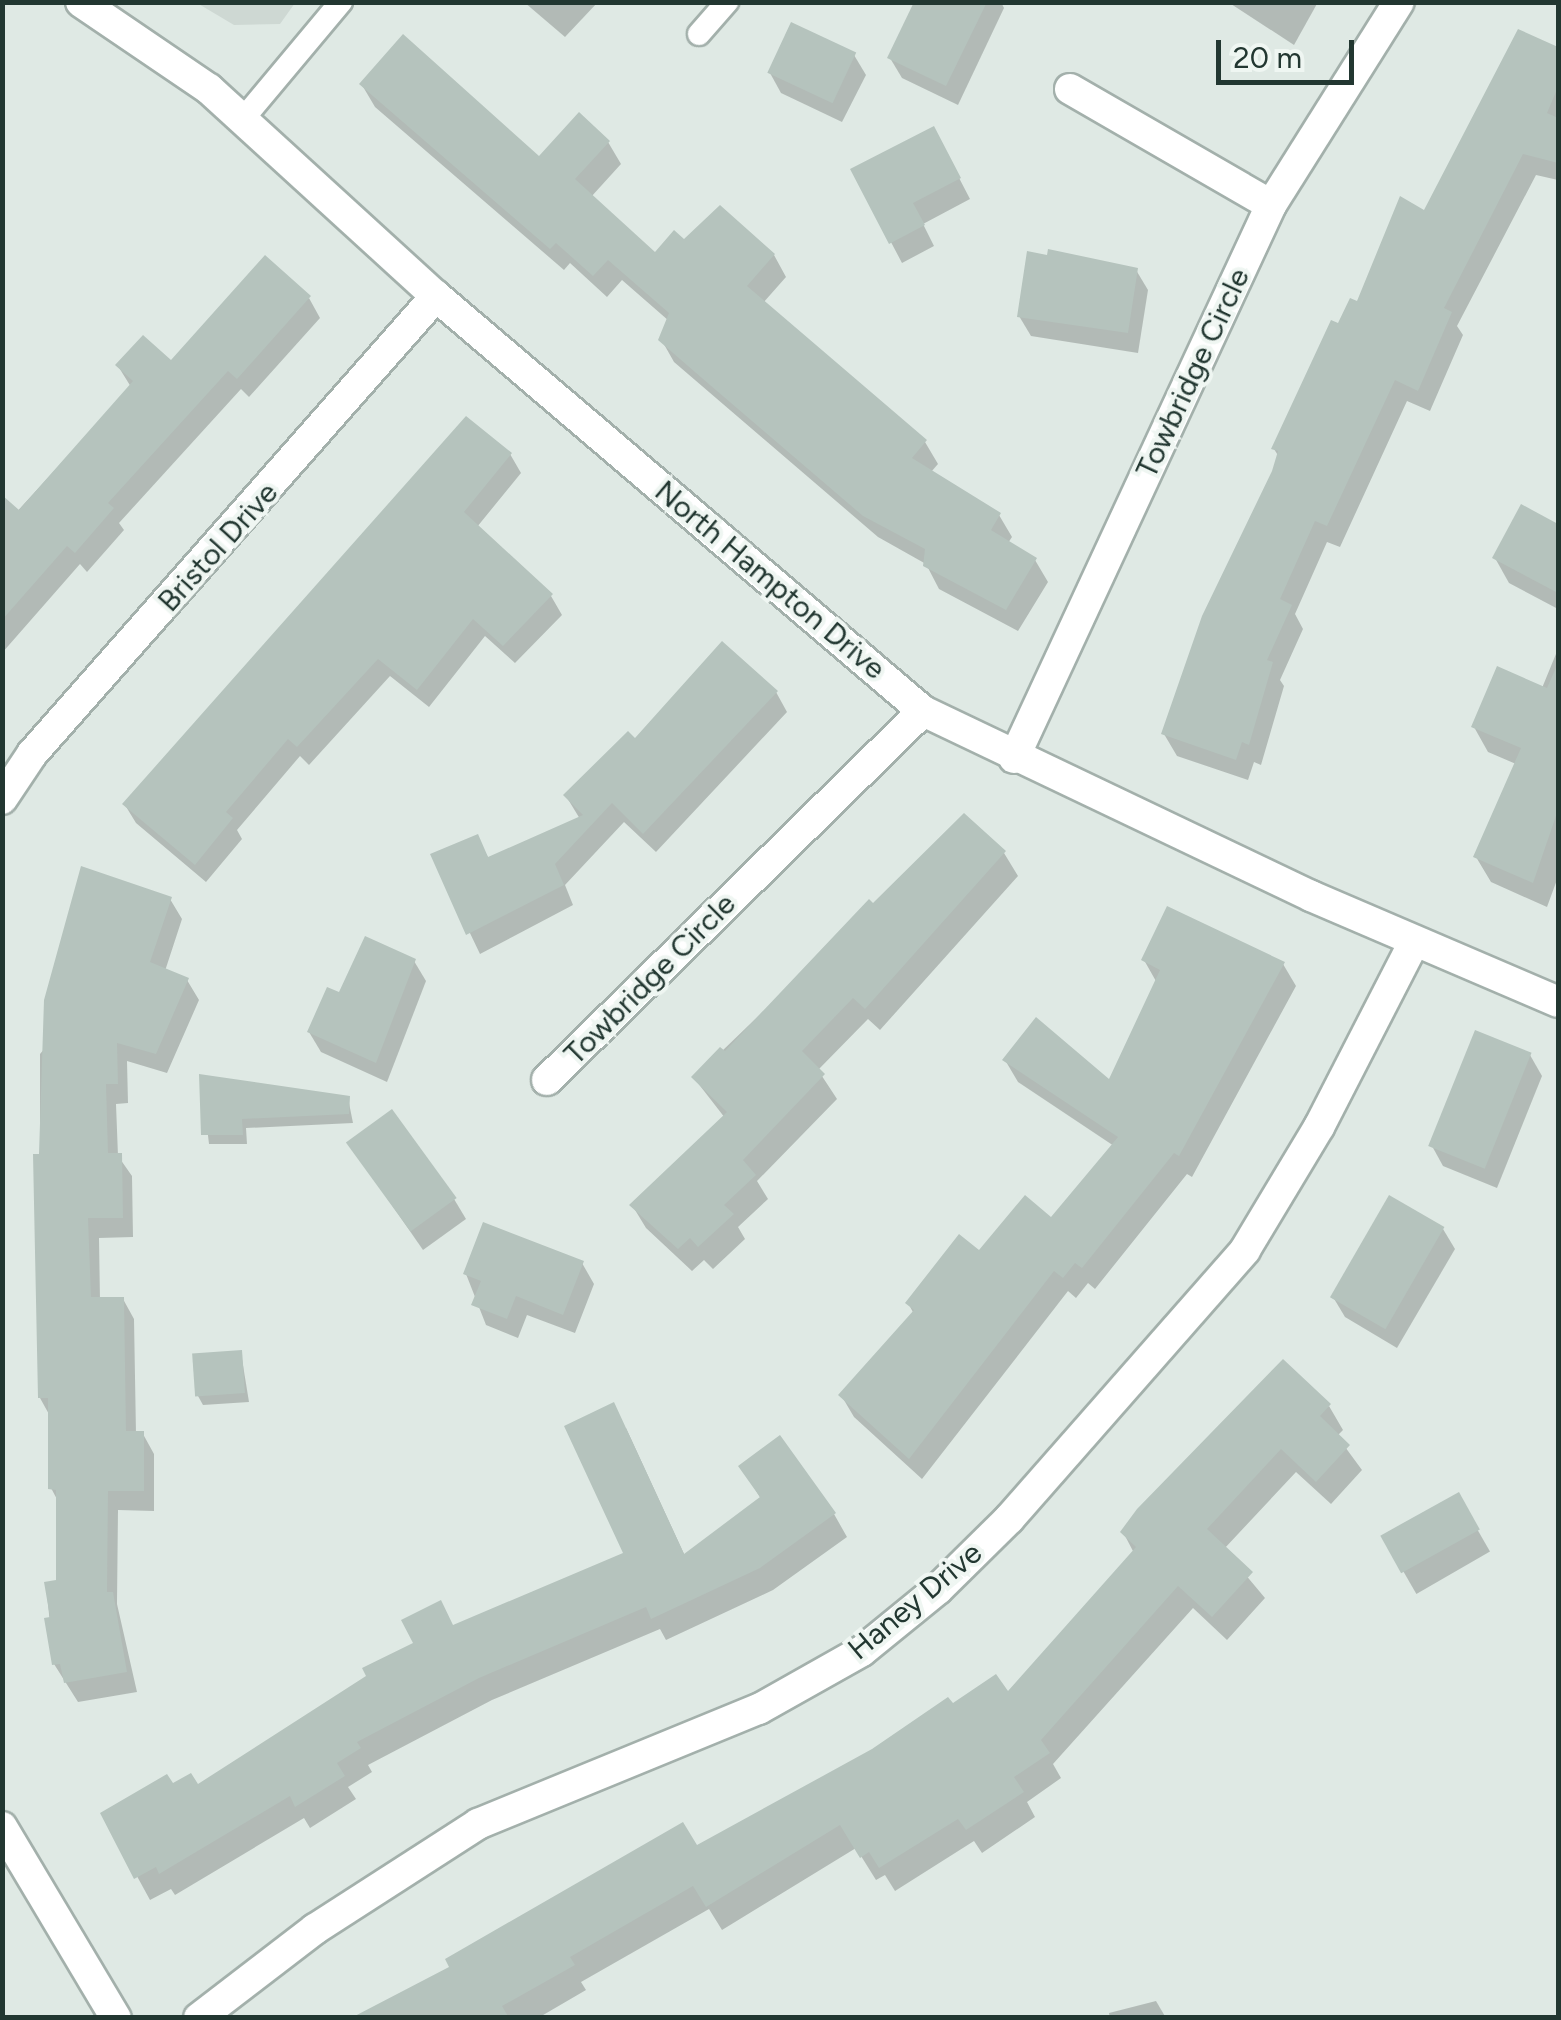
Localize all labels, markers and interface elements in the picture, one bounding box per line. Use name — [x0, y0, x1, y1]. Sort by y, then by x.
scale bar — [1221, 20, 1358, 82]
text: 20 m — [1233, 39, 1302, 76]
street label: Towbridge Circle — [1129, 263, 1257, 483]
street label: North Hampton Drive — [648, 473, 892, 687]
street label: Bristol Drive — [151, 475, 285, 619]
street label: Towbridge Circle — [557, 886, 743, 1072]
street label: Haney Drive — [841, 1535, 989, 1667]

